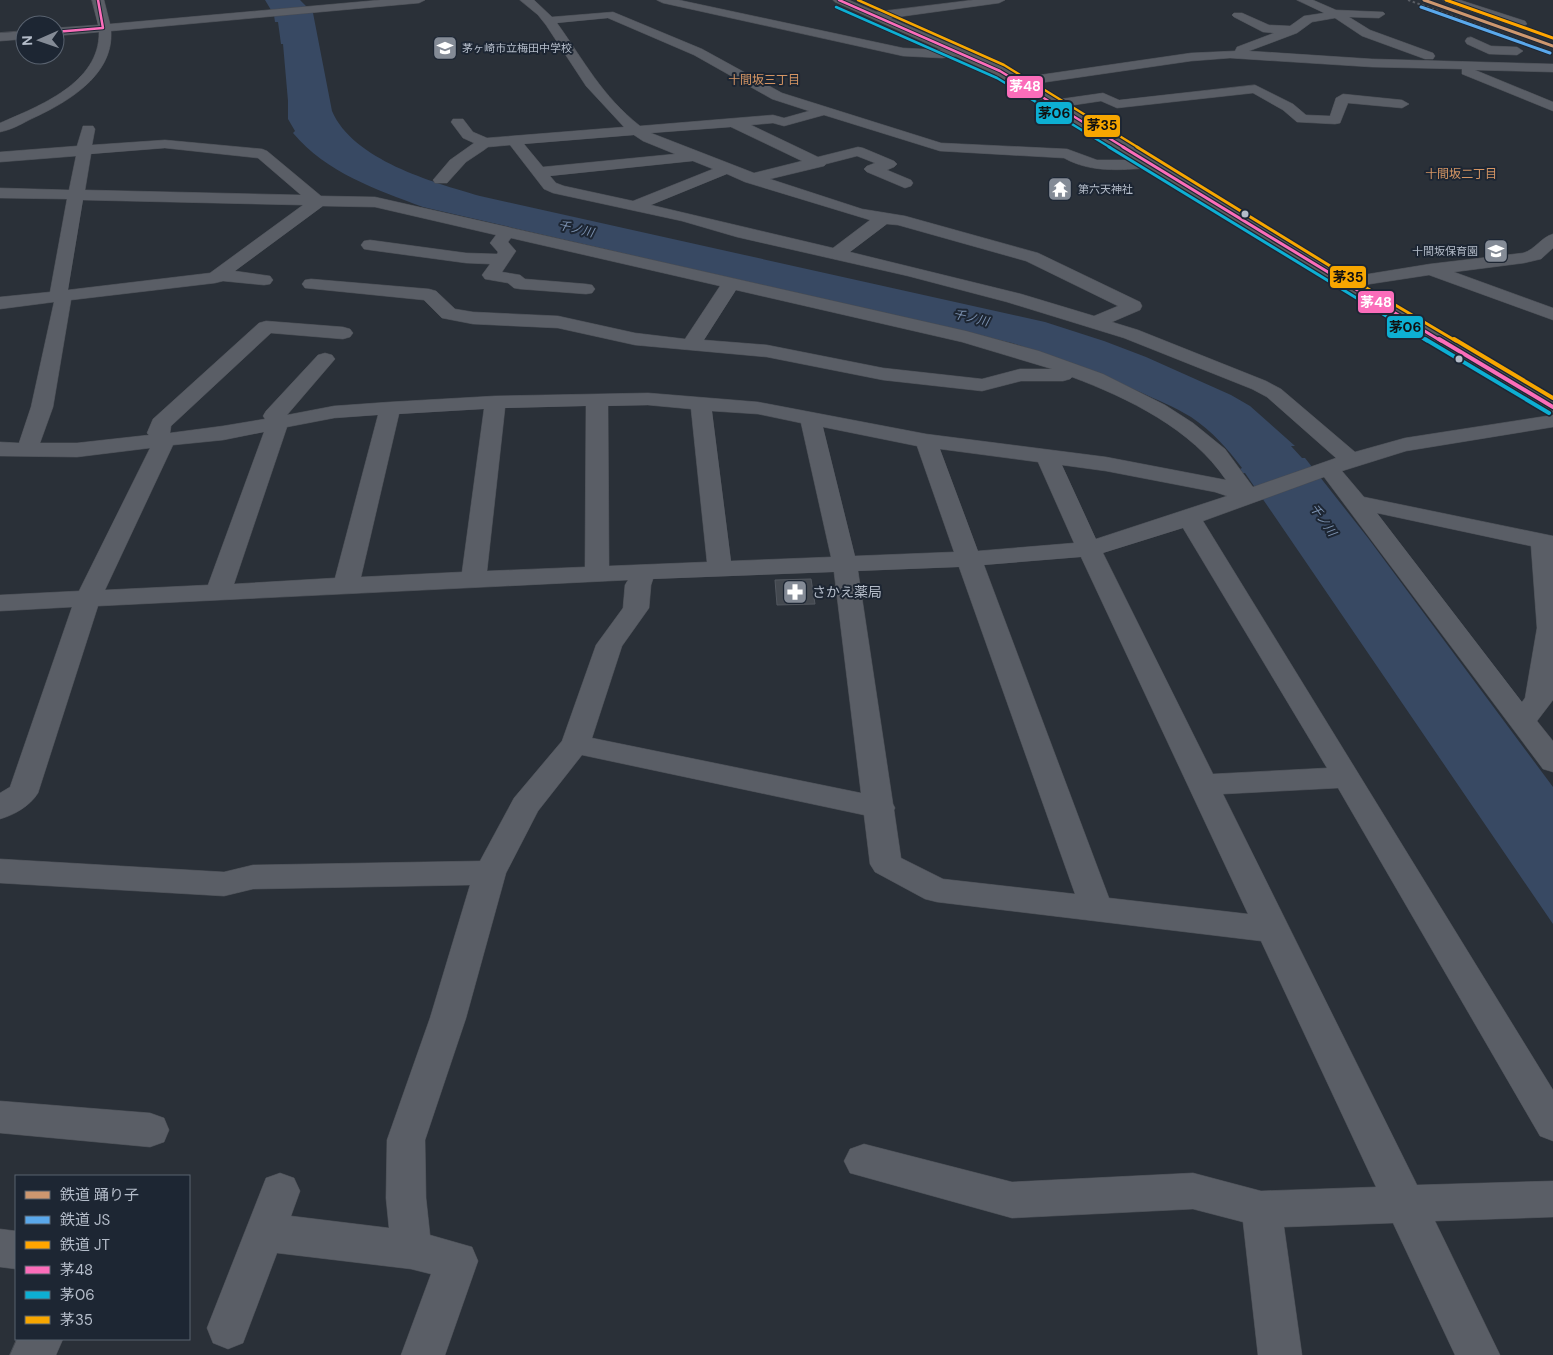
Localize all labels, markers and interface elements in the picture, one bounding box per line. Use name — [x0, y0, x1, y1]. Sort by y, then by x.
north arrow — [15, 15, 65, 65]
text: N — [18, 35, 36, 46]
school or university icon: 茅ヶ崎市立梅田中学校 — [432, 35, 458, 61]
place label: 茅ヶ崎市立梅田中学校 — [462, 41, 572, 55]
district label: 十間坂三丁目 — [728, 72, 800, 88]
line badge: 茅48 — [1006, 75, 1044, 99]
text: 茅48 — [1009, 77, 1041, 95]
line badge: 茅06 — [1035, 101, 1073, 125]
text: 茅06 — [1038, 104, 1070, 122]
line badge: 茅35 — [1083, 114, 1121, 138]
text: 茅35 — [1086, 116, 1118, 134]
district label: 十間坂二丁目 — [1425, 166, 1497, 182]
temple icon: 第六天神社 — [1047, 176, 1073, 202]
place label: 第六天神社 — [1078, 182, 1133, 196]
unlabelled marker — [1240, 209, 1250, 219]
water label: 千ノ川 — [557, 217, 597, 241]
school or university icon: 十間坂保育園 — [1483, 238, 1509, 264]
place label: 十間坂保育園 — [1412, 244, 1478, 258]
line badge: 茅35 — [1329, 265, 1367, 289]
text: 茅35 — [1332, 268, 1364, 286]
line badge: 茅48 — [1357, 290, 1395, 314]
text: 茅48 — [1360, 293, 1392, 311]
water label: 千ノ川 — [952, 306, 992, 330]
line badge: 茅06 — [1386, 315, 1424, 339]
text: 茅06 — [1389, 318, 1421, 336]
unlabelled marker — [1454, 354, 1464, 364]
water label: 千ノ川 — [1306, 501, 1341, 541]
pharmacy icon: さかえ薬局 — [782, 579, 808, 605]
place label: さかえ薬局 — [812, 583, 882, 601]
legend — [15, 1175, 190, 1340]
text: 鉄道 踊り子 — [60, 1185, 139, 1205]
text: 鉄道 JS — [60, 1210, 111, 1230]
text: 鉄道 JT — [60, 1235, 110, 1255]
text: 茅48 — [60, 1260, 93, 1280]
text: 茅06 — [60, 1285, 95, 1305]
text: 茅35 — [60, 1310, 93, 1330]

